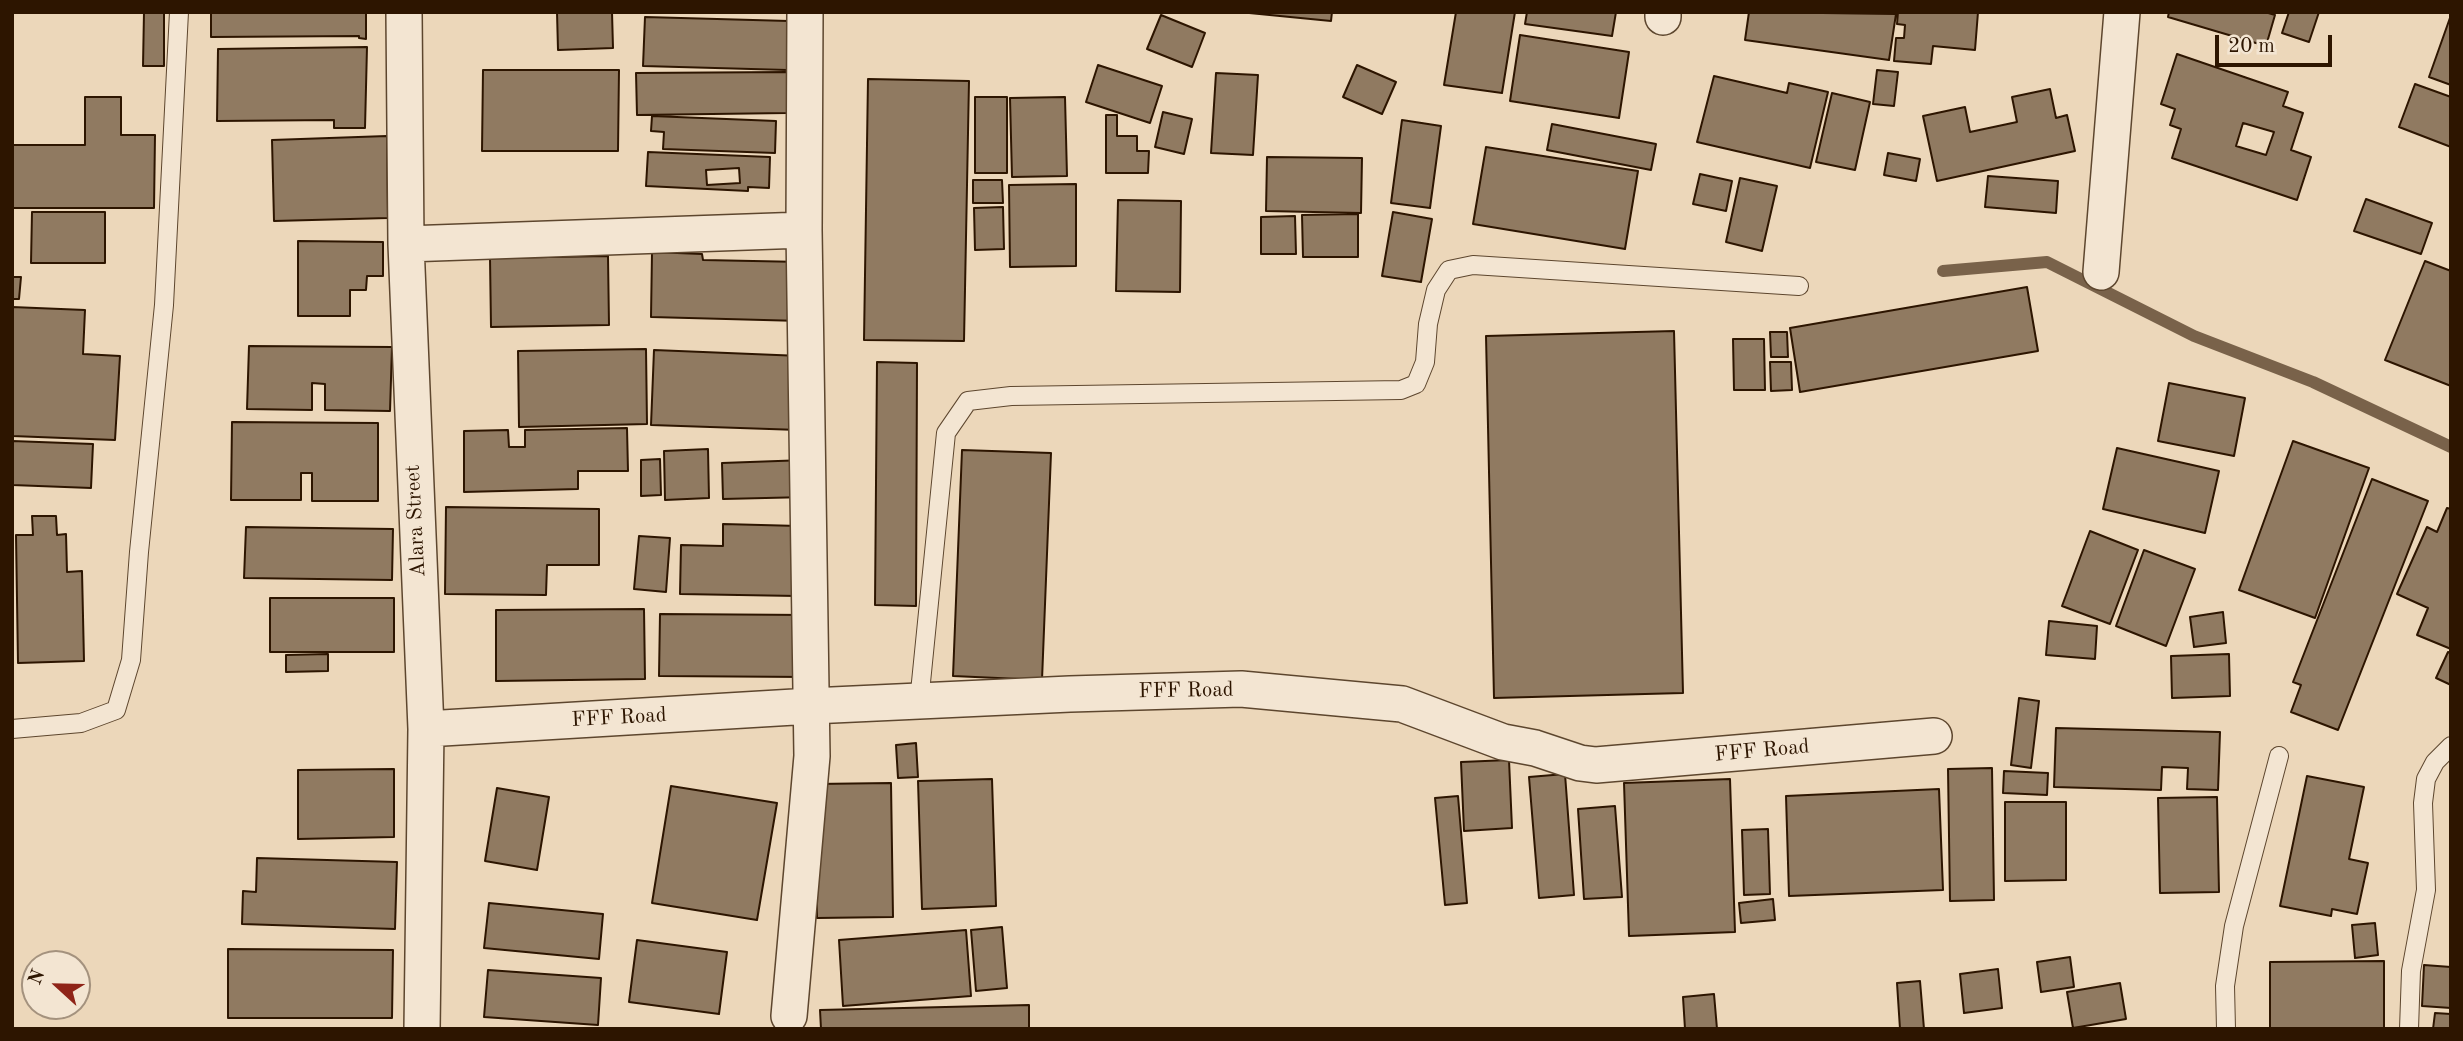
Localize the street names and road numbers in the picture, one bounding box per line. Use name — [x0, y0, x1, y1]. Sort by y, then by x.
street label: Alara Street — [400, 464, 432, 578]
street label: FFF Road — [1138, 678, 1234, 704]
street label: FFF Road — [571, 703, 667, 733]
street label: FFF Road — [1713, 734, 1811, 768]

